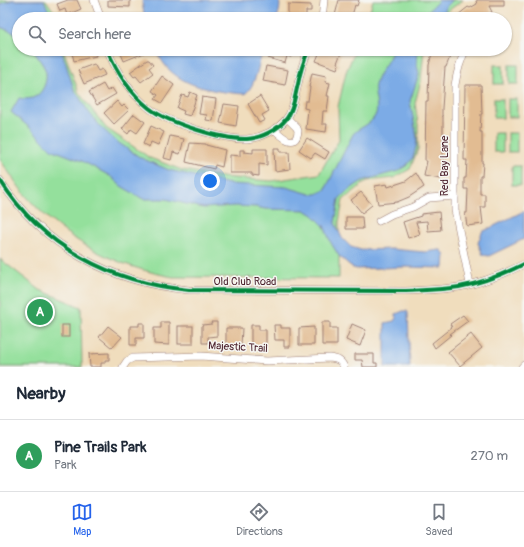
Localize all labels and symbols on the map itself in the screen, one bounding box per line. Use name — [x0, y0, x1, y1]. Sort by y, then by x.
street label: Red Bay Lane — [438, 135, 451, 196]
your location — [200, 171, 220, 191]
street label: Old Club Road — [214, 275, 276, 288]
pin: A — [27, 297, 53, 327]
street label: Majestic Trail — [208, 339, 268, 355]

